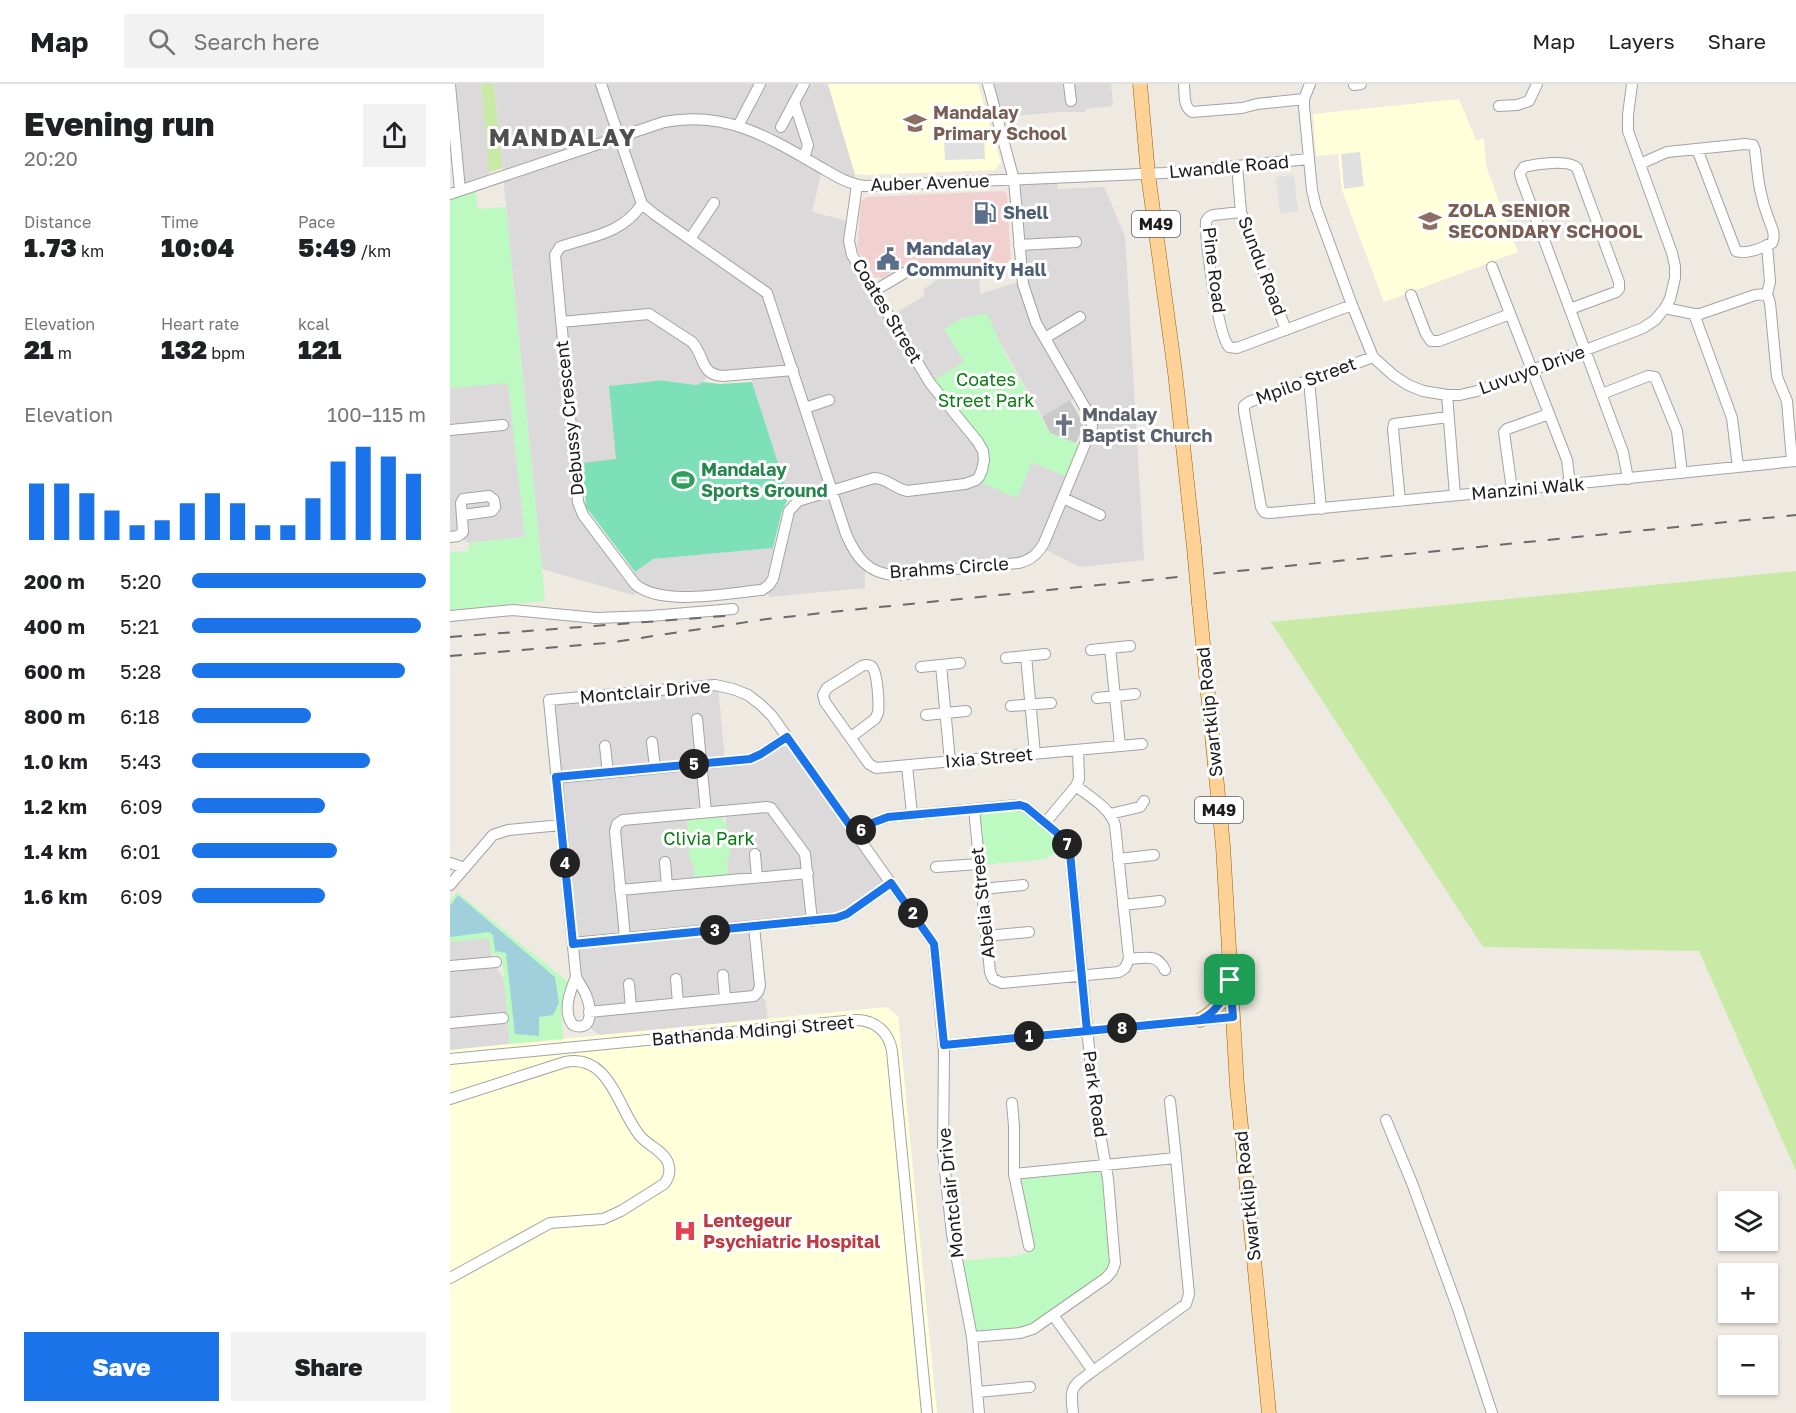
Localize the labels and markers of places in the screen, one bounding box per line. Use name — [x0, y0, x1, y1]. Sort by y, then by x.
place label: Mandalay Primary School — [933, 101, 1067, 144]
school or university icon: Mandalay Primary School — [902, 110, 928, 136]
place label: ZOLA SENIOR SECONDARY SCHOOL — [1448, 199, 1642, 242]
fuel station icon: Shell — [972, 200, 998, 226]
place label: Shell — [1003, 201, 1049, 223]
school or university icon: ZOLA SENIOR SECONDARY SCHOOL — [1417, 208, 1443, 234]
place label: Mandalay Community Hall — [906, 237, 1046, 280]
public building icon: Mandalay Community Hall — [875, 246, 901, 272]
place label: Mndalay Baptist Church — [1082, 403, 1212, 446]
church icon: Mndalay Baptist Church — [1051, 412, 1077, 438]
place label: Mandalay Sports Ground — [701, 458, 828, 501]
sports icon: Mandalay Sports Ground — [670, 467, 696, 493]
pin: 5 — [679, 749, 709, 779]
pin: 6 — [846, 815, 876, 845]
pin: 7 — [1052, 829, 1082, 859]
pin: 4 — [550, 848, 580, 878]
pin: 2 — [898, 898, 928, 928]
pin: 3 — [700, 915, 730, 945]
pin — [1204, 954, 1255, 1005]
pin: 8 — [1107, 1013, 1137, 1043]
pin: 1 — [1014, 1021, 1044, 1051]
place label: Lentegeur Psychiatric Hospital — [703, 1209, 880, 1252]
hospital icon: Lentegeur Psychiatric Hospital — [672, 1218, 698, 1244]

